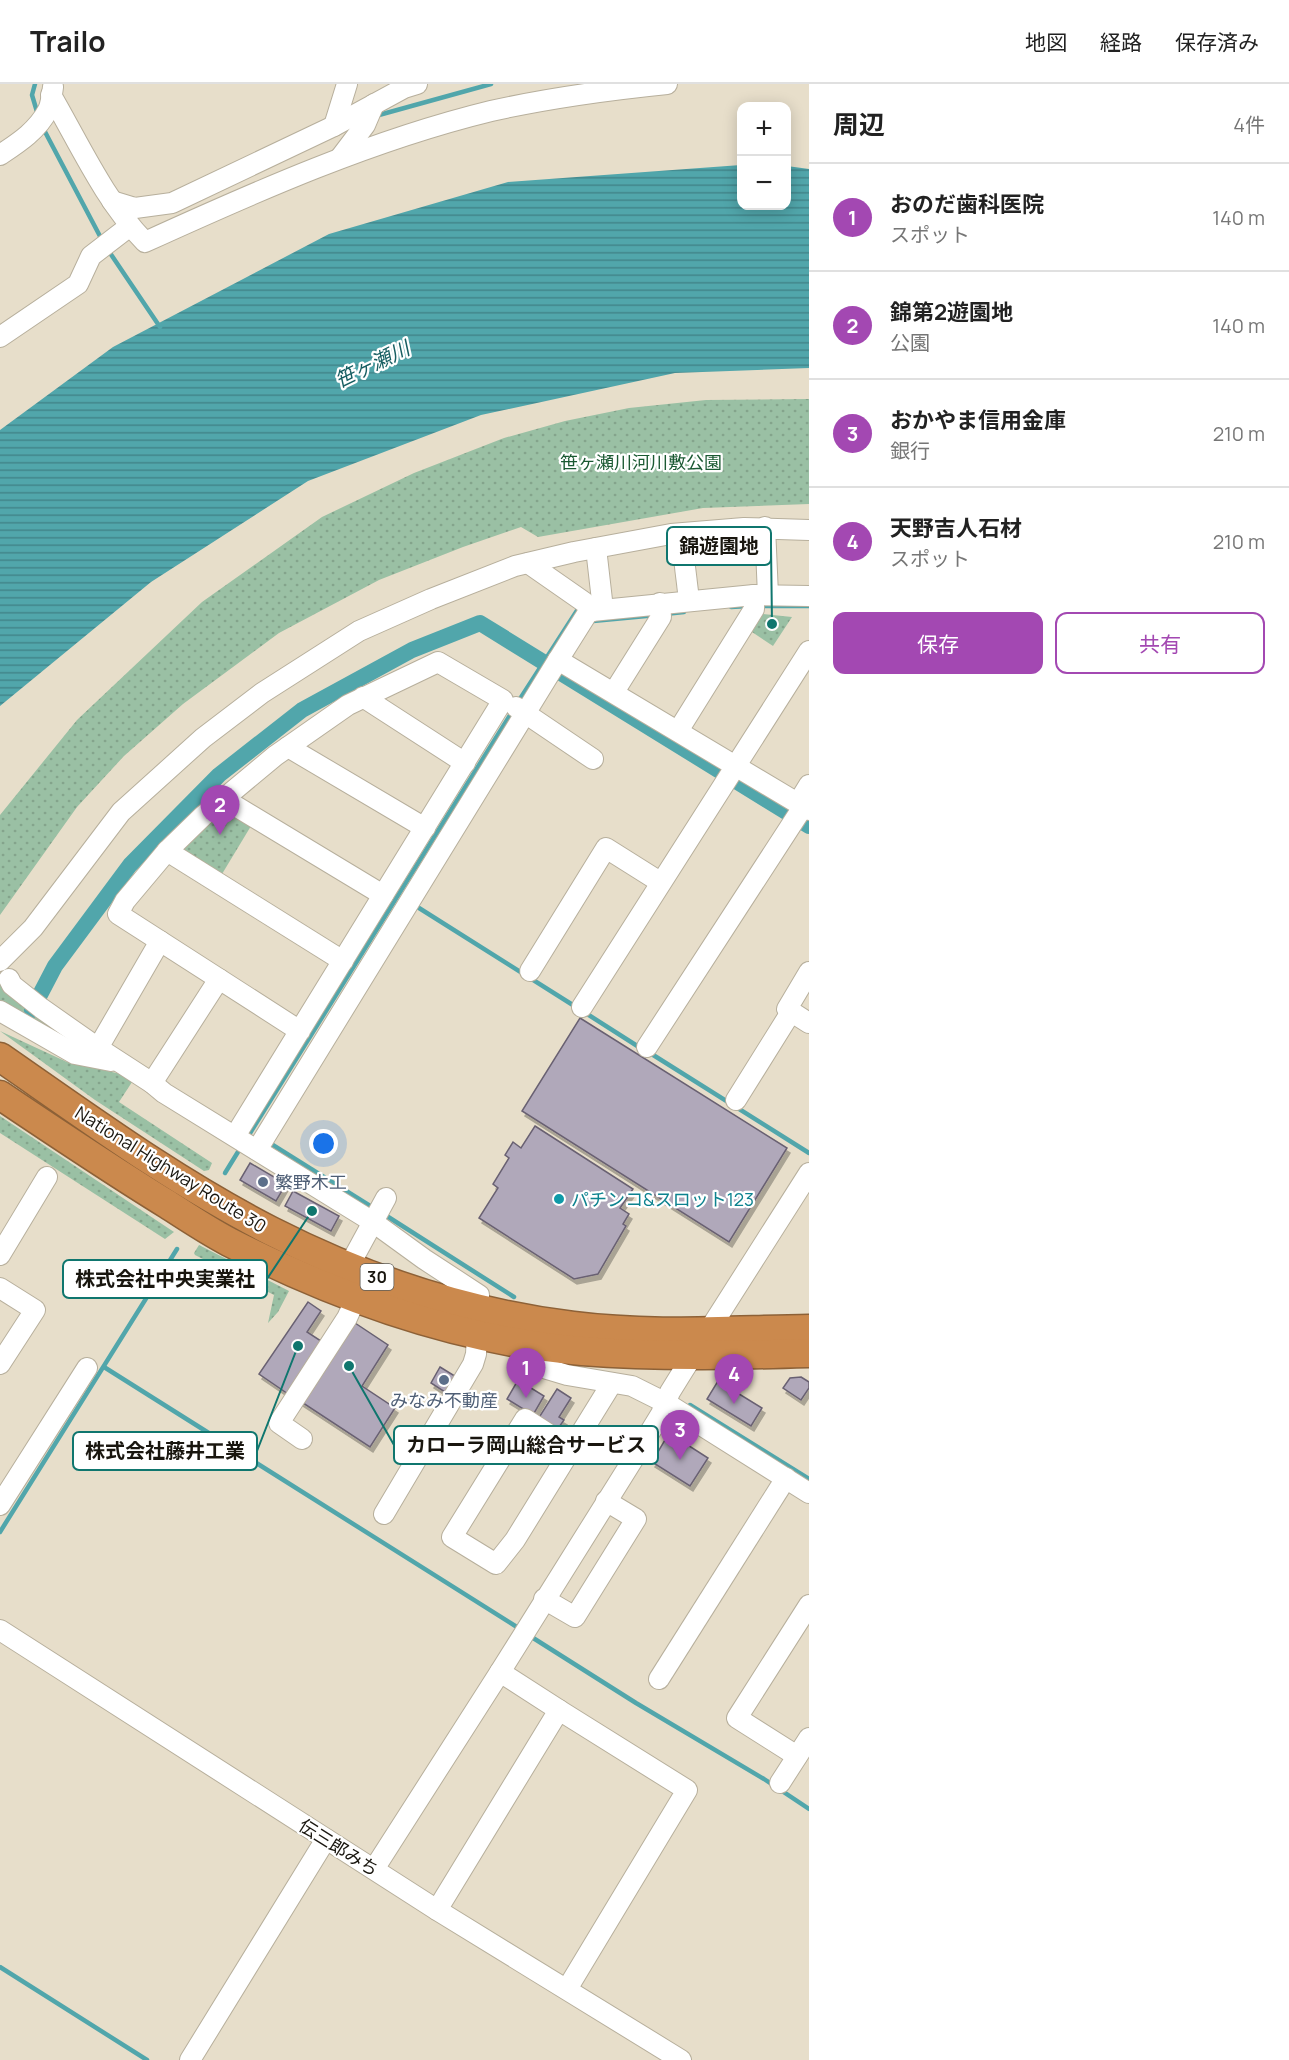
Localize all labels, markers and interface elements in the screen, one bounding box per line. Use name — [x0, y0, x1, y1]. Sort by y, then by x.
text: Trailo — [30, 22, 106, 60]
text: 地図 — [1025, 28, 1067, 56]
text: 経路 — [1100, 28, 1142, 56]
text: 保存済み — [1175, 28, 1259, 56]
map controls — [737, 102, 791, 210]
button: + — [737, 102, 791, 156]
text: 周辺 — [833, 106, 885, 142]
text: 4件 — [1233, 111, 1265, 138]
button: − — [737, 156, 791, 210]
text: おのだ歯科医院 — [890, 189, 1044, 219]
text: 1 — [848, 204, 857, 231]
text: 140 m — [1212, 204, 1265, 231]
text: スポット — [890, 221, 970, 248]
text: 錦第2遊園地 — [890, 297, 1013, 327]
text: 2 — [847, 312, 858, 339]
text: 140 m — [1212, 312, 1265, 339]
text: 公園 — [890, 329, 930, 356]
water label: 笹ヶ瀬川 — [330, 333, 416, 394]
text: おかやま信用金庫 — [890, 405, 1066, 435]
text: 3 — [847, 420, 858, 447]
text: 210 m — [1213, 420, 1265, 447]
text: 銀行 — [890, 437, 930, 464]
park label: 笹ヶ瀬川河川敷公園 — [560, 450, 722, 474]
text: 天野吉人石材 — [890, 513, 1022, 543]
callout: 錦遊園地 — [667, 527, 771, 565]
text: 4 — [846, 528, 859, 555]
text: 210 m — [1213, 528, 1265, 555]
text: 錦遊園地 — [679, 532, 759, 559]
text: スポット — [890, 545, 970, 572]
button: 保存 — [833, 612, 1043, 674]
button: 共有 — [1055, 612, 1265, 674]
pin: 2 — [200, 786, 240, 835]
street label: National Highway Route 30 — [71, 1100, 271, 1238]
your location — [309, 1129, 338, 1158]
place label: 繁野木工 — [275, 1170, 347, 1194]
marker: 繁野木工 — [256, 1175, 270, 1189]
place label: パチンコ&スロット123 — [571, 1187, 754, 1211]
marker: パチンコ&スロット123 — [552, 1192, 566, 1206]
callout: 株式会社中央実業社 — [63, 1260, 267, 1298]
road number: 30 — [360, 1264, 394, 1290]
text: 株式会社中央実業社 — [75, 1265, 255, 1292]
pin: 1 — [506, 1348, 546, 1398]
pin: 4 — [714, 1354, 754, 1404]
marker: みなみ不動産 — [437, 1373, 451, 1387]
place label: みなみ不動産 — [390, 1388, 498, 1412]
pin: 3 — [660, 1410, 700, 1460]
callout: カローラ岡山総合サービス — [394, 1426, 658, 1464]
text: カローラ岡山総合サービス — [406, 1431, 646, 1458]
callout: 株式会社藤井工業 — [73, 1432, 257, 1470]
text: 株式会社藤井工業 — [85, 1437, 245, 1464]
street label: 伝三郎みち — [294, 1813, 384, 1881]

